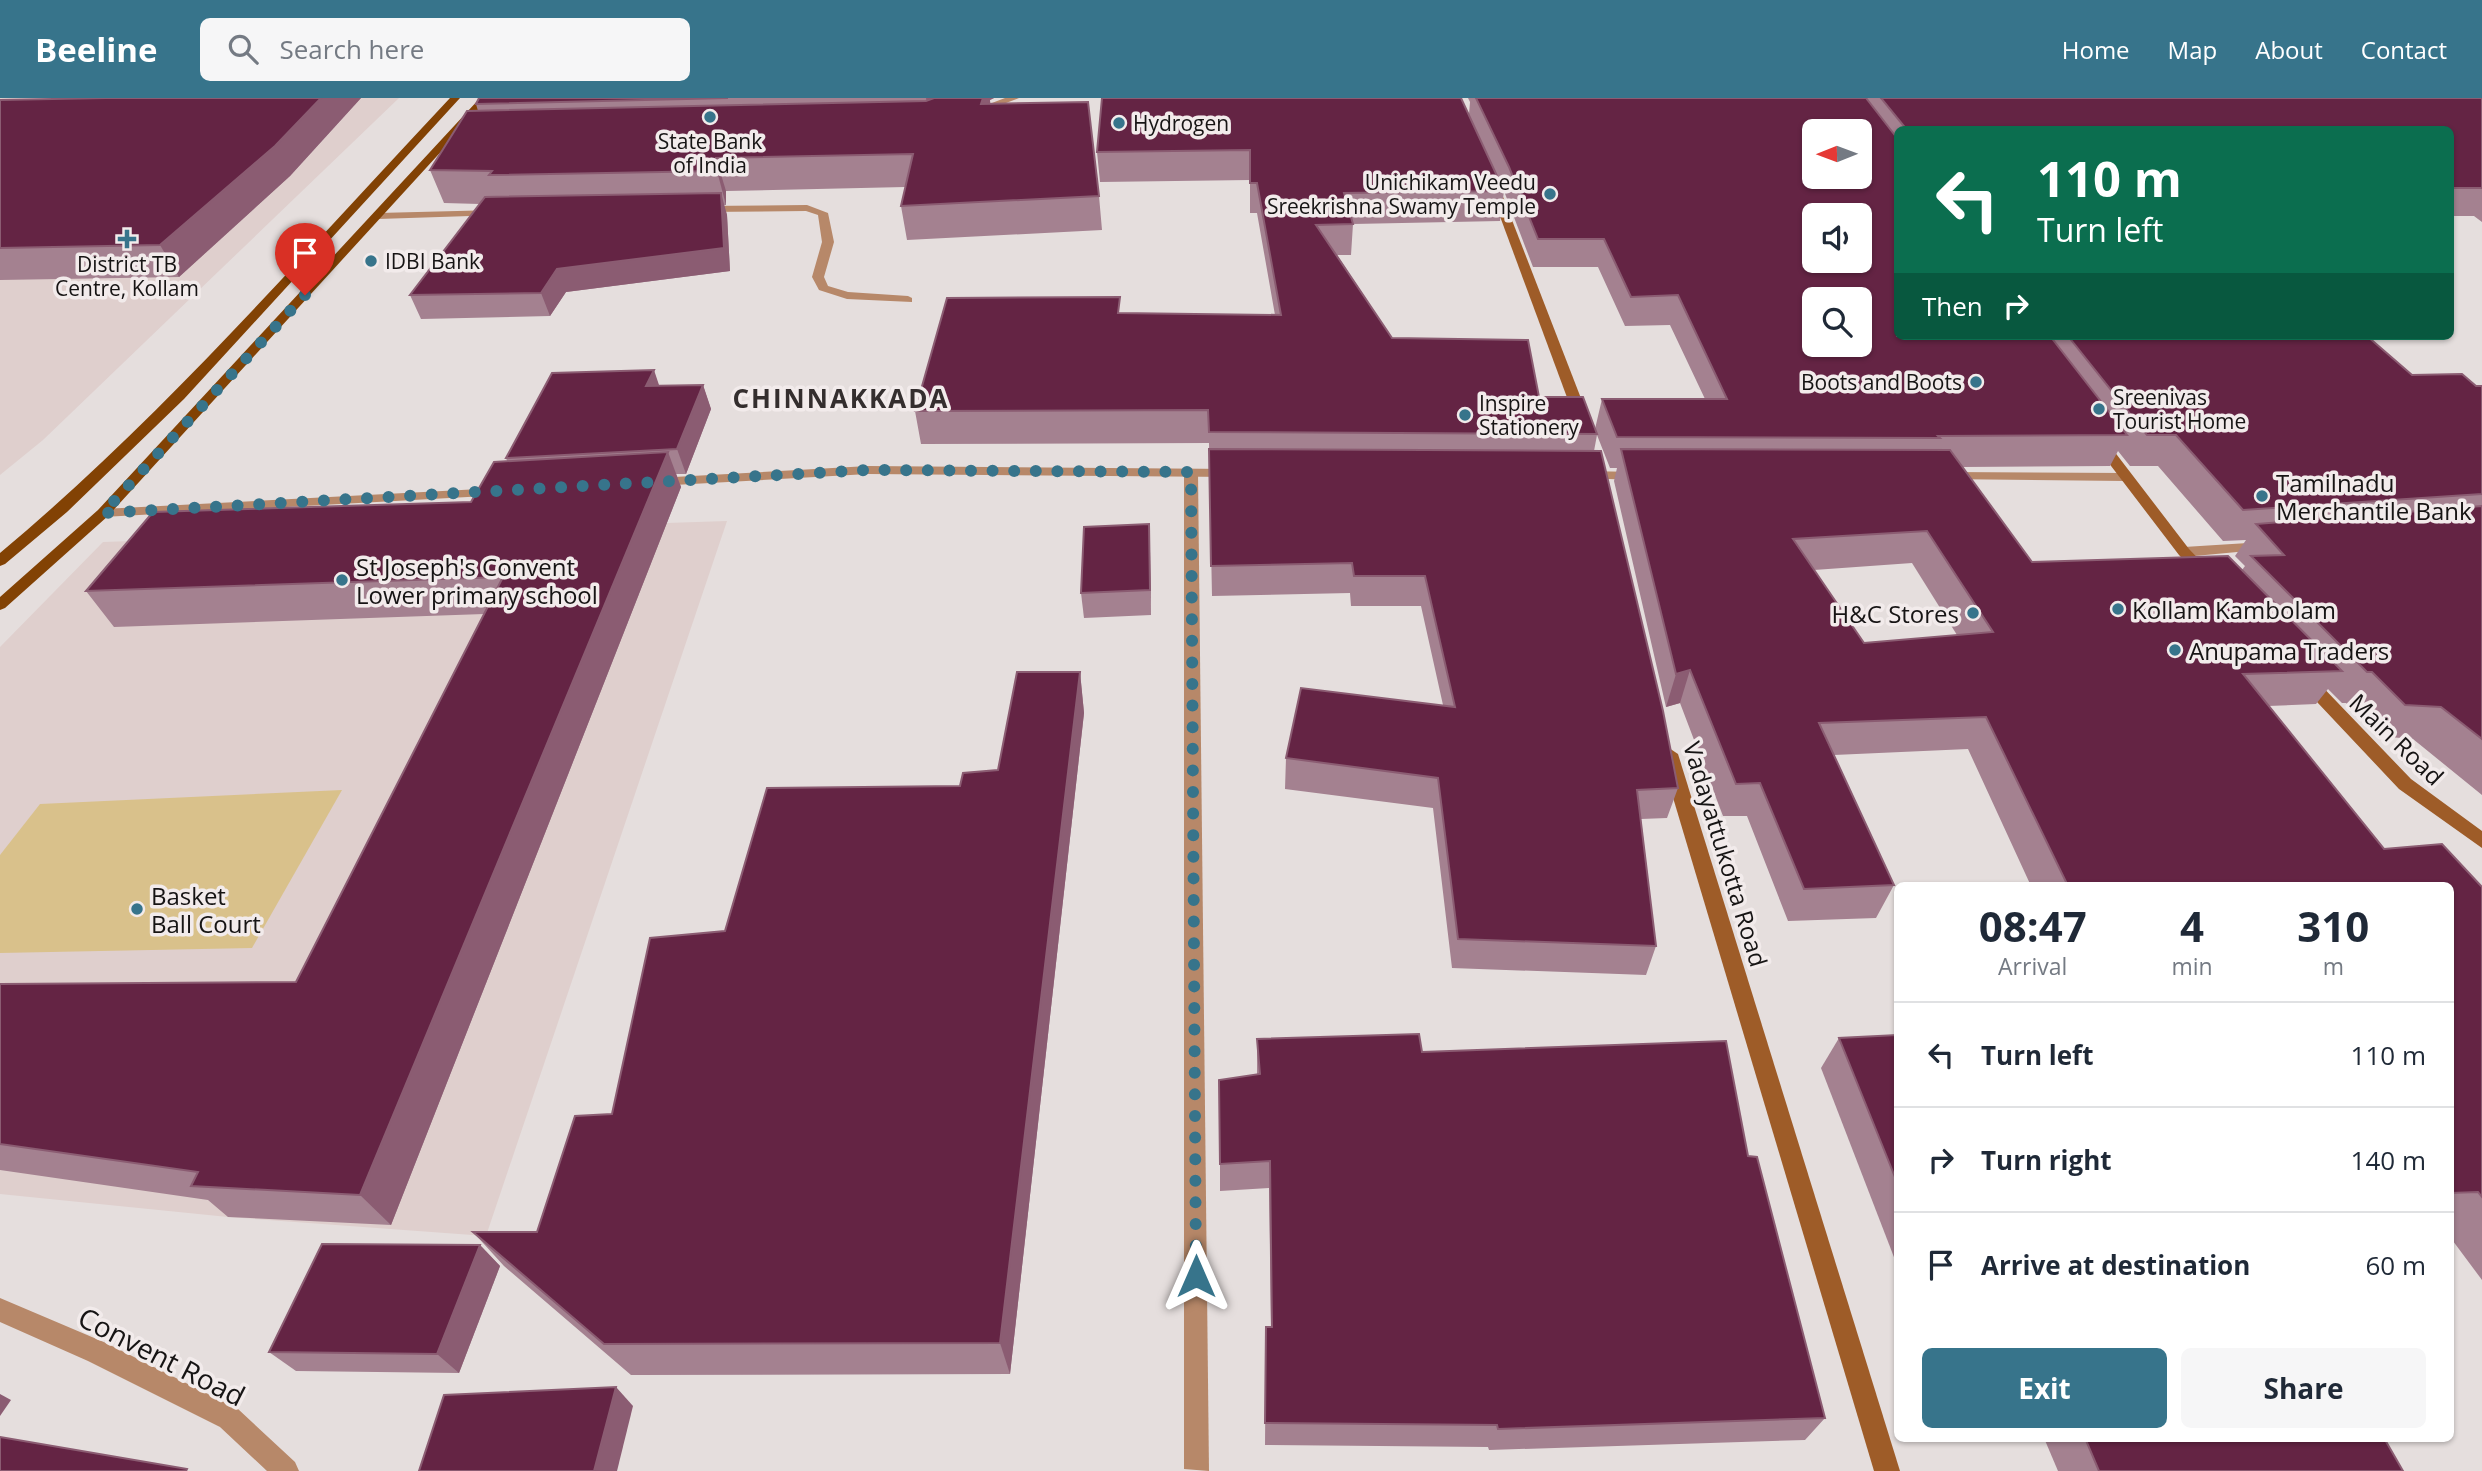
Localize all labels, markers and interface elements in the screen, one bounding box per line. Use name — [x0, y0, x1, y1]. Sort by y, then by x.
search box — [200, 18, 690, 81]
text: Beeline — [35, 27, 158, 72]
icon: search — [224, 30, 262, 68]
text: Search here — [280, 31, 424, 67]
text: Home — [2062, 33, 2130, 66]
text: Map — [2168, 33, 2217, 66]
text: About — [2255, 33, 2323, 66]
text: Contact — [2361, 33, 2447, 66]
marker: State Bank of India — [702, 109, 718, 125]
place label: Hydrogen — [1133, 109, 1229, 137]
marker: Hydrogen — [1111, 115, 1127, 131]
north arrow — [1802, 119, 1872, 189]
map controls — [1802, 119, 1872, 357]
place label: State Bank of India — [658, 127, 762, 179]
text: 110 m — [2037, 145, 2182, 211]
icon: left — [1922, 154, 2013, 245]
place label: Unichikam Veedu Sreekrishna Swamy Temple — [1267, 168, 1536, 220]
marker: Unichikam Veedu Sreekrishna Swamy Temple — [1542, 186, 1558, 202]
button: sound — [1802, 203, 1872, 273]
text: Turn left — [2037, 208, 2163, 251]
pin — [275, 223, 335, 295]
marker: District TB Centre, Kollam — [117, 229, 137, 249]
icon: arrive — [286, 234, 324, 272]
place label: IDBI Bank — [385, 247, 480, 275]
place label: District TB Centre, Kollam — [55, 250, 199, 302]
marker: IDBI Bank — [363, 253, 379, 269]
button: search — [1802, 287, 1872, 357]
icon: right — [1997, 287, 2035, 325]
text: Then — [1922, 288, 1983, 324]
place label: Boots and Boots — [1801, 368, 1962, 396]
marker: Boots and Boots — [1968, 374, 1984, 390]
district label: CHINNAKKADA — [733, 380, 949, 416]
place label: Sreenivas Tourist Home — [2113, 383, 2246, 435]
place label: Inspire Stationery — [1479, 389, 1579, 441]
marker: Sreenivas Tourist Home — [2091, 401, 2107, 417]
marker: Inspire Stationery — [1457, 407, 1473, 423]
place label: Tamilnadu Merchantile Bank — [2276, 466, 2472, 527]
marker: Tamilnadu Merchantile Bank — [2254, 488, 2270, 504]
place label: St Joseph's Convent Lower primary school — [356, 550, 598, 611]
marker: St Joseph's Convent Lower primary school — [334, 572, 350, 588]
place label: Kollam Kambolam — [2132, 593, 2336, 626]
place label: H&C Stores — [1832, 597, 1959, 630]
marker: Kollam Kambolam — [2110, 601, 2126, 617]
marker: H&C Stores — [1965, 605, 1981, 621]
place label: Anupama Traders — [2189, 634, 2389, 667]
marker: Anupama Traders — [2167, 642, 2183, 658]
street label: Main Road — [2343, 686, 2451, 792]
street label: Vadayattukotta Road — [1676, 737, 1776, 971]
place label: Basket Ball Court — [151, 879, 261, 940]
text: 08:47 — [1979, 897, 2087, 954]
text: 4 — [2180, 897, 2204, 954]
text: 310 — [2297, 897, 2369, 954]
marker: Basket Ball Court — [129, 901, 145, 917]
text: Arrival — [1998, 950, 2067, 982]
text: min — [2171, 950, 2213, 982]
text: m — [2323, 950, 2344, 982]
icon: left — [1922, 1036, 1960, 1074]
text: Turn left — [1981, 1037, 2093, 1073]
text: 110 m — [2351, 1037, 2426, 1073]
icon: right — [1922, 1141, 1960, 1179]
text: Turn right — [1981, 1142, 2112, 1178]
text: 140 m — [2351, 1142, 2426, 1178]
position arrow — [1159, 1239, 1233, 1313]
icon: arrive — [1922, 1246, 1960, 1284]
text: Arrive at destination — [1981, 1247, 2250, 1283]
text: 60 m — [2365, 1247, 2426, 1283]
street label: Convent Road — [72, 1298, 252, 1414]
button: Exit — [1922, 1348, 2167, 1428]
button: Share — [2181, 1348, 2426, 1428]

